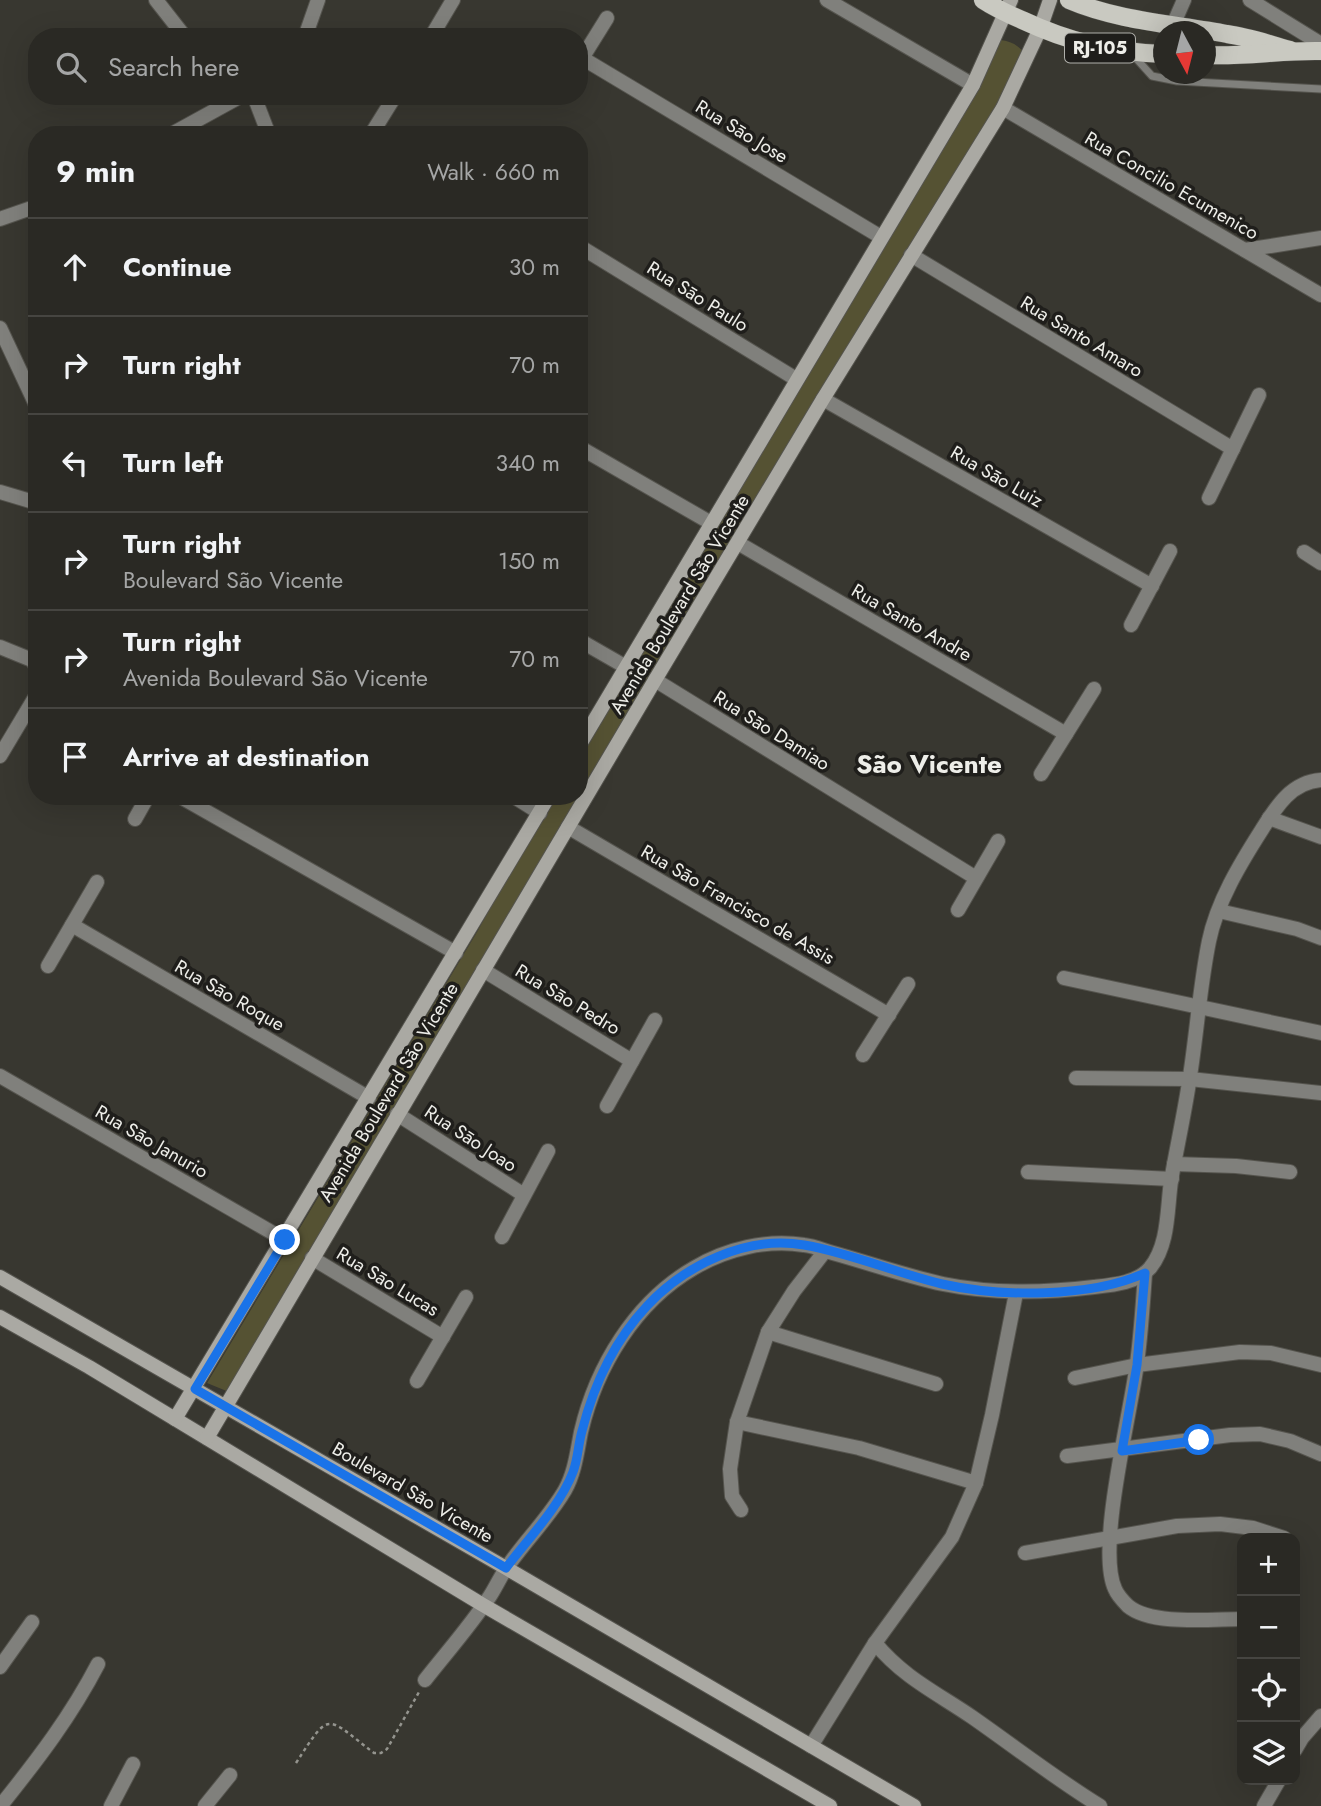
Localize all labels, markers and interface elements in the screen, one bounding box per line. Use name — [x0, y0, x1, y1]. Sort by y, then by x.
north arrow — [1153, 21, 1216, 84]
search box — [28, 28, 588, 105]
road number: RJ-105 — [1065, 33, 1135, 62]
icon: search — [52, 48, 90, 86]
text: Search here — [108, 48, 240, 86]
street label: Rua Sāo Jose — [690, 93, 793, 170]
street label: Rua Concilio Ecumenico — [1080, 125, 1264, 246]
text: 9 min — [56, 150, 135, 193]
text: Walk · 660 m — [427, 155, 560, 189]
icon: ahead — [56, 248, 94, 286]
text: Continue — [123, 248, 232, 286]
text: 30 m — [509, 250, 560, 284]
street label: Rua Sāo Paulo — [642, 255, 754, 338]
street label: Rua Santo Amaro — [1015, 289, 1148, 384]
icon: right — [56, 346, 94, 384]
text: Turn right — [123, 346, 241, 384]
text: 70 m — [509, 348, 560, 382]
street label: Rua Sāo Luiz — [945, 439, 1048, 514]
icon: left — [56, 444, 94, 482]
text: Turn left — [123, 444, 223, 482]
text: 340 m — [495, 446, 560, 480]
street label: Avenida Boulevard São Vicente — [603, 489, 756, 719]
text: Turn right — [123, 525, 241, 563]
icon: right — [56, 542, 94, 580]
text: 150 m — [498, 544, 560, 578]
text: Boulevard São Vicente — [123, 563, 343, 597]
street label: Rua Santo Andre — [847, 577, 977, 668]
text: Turn right — [123, 623, 241, 661]
icon: right — [56, 640, 94, 678]
text: 70 m — [509, 642, 560, 676]
text: Avenida Boulevard São Vicente — [123, 661, 428, 695]
street label: Rua Sāo Damiao — [708, 684, 835, 777]
icon: arrive — [56, 738, 94, 776]
text: Arrive at destination — [123, 738, 370, 776]
district label: São Vicente — [856, 745, 1002, 783]
street label: Rua Sāo Francisco de Assis — [636, 838, 840, 971]
street label: Rua Sāo Roque — [170, 953, 290, 1038]
street label: Rua Sāo Pedro — [510, 957, 625, 1041]
street label: Avenida Boulevard São Vicente — [312, 977, 465, 1207]
street label: Rua Sāo Janurio — [90, 1098, 213, 1185]
street label: Rua Sāo Joao — [419, 1098, 522, 1179]
route end — [269, 1224, 300, 1255]
street label: Rua Sāo Lucas — [331, 1240, 444, 1323]
route start — [1183, 1424, 1214, 1455]
street label: Boulevard São Vicente — [327, 1435, 498, 1550]
map controls — [1237, 1533, 1300, 1785]
button: + — [1237, 1533, 1300, 1596]
button: − — [1237, 1596, 1300, 1659]
button: locate — [1237, 1659, 1300, 1722]
button: layers — [1237, 1722, 1300, 1785]

